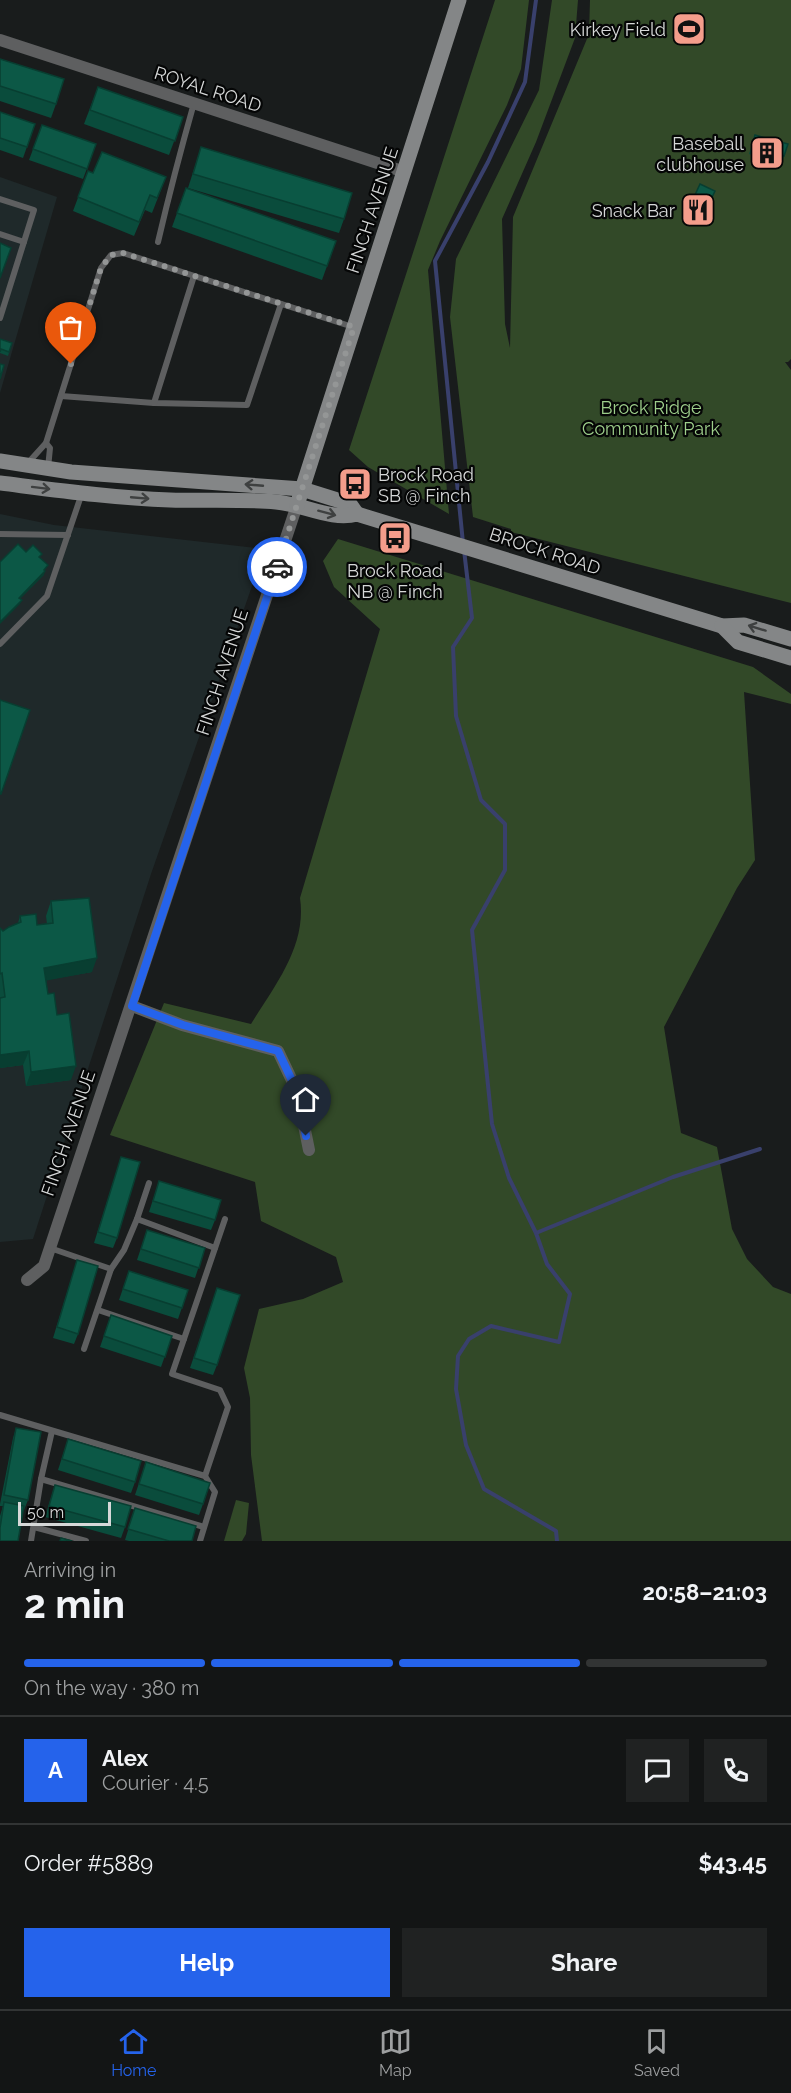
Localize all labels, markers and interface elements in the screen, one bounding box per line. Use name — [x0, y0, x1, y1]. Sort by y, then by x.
sports icon: Kirkey Field — [671, 11, 707, 47]
place label: Kirkey Field — [570, 19, 666, 40]
street label: ROYAL ROAD — [152, 62, 264, 116]
place label: Baseball clubhouse — [656, 133, 744, 175]
building icon: Baseball clubhouse — [749, 135, 785, 171]
street label: FINCH AVENUE — [342, 144, 402, 276]
restaurant icon: Snack Bar — [680, 192, 716, 228]
place label: Snack Bar — [592, 200, 676, 221]
pin — [45, 302, 96, 364]
icon: bag — [54, 311, 87, 344]
park label: Brock Ridge Community Park — [582, 397, 720, 439]
place label: Brock Road SB @ Finch — [378, 464, 474, 506]
bus stop icon: Brock Road SB @ Finch — [337, 466, 373, 502]
one-way arrow — [245, 479, 265, 490]
one-way arrow — [31, 483, 50, 494]
one-way arrow — [130, 492, 150, 503]
one-way arrow — [317, 507, 336, 519]
bus stop icon: Brock Road NB @ Finch — [377, 520, 413, 556]
street label: BROCK ROAD — [487, 523, 603, 579]
courier — [247, 537, 307, 597]
icon: car — [261, 551, 294, 584]
place label: Brock Road NB @ Finch — [347, 560, 443, 602]
street label: FINCH AVENUE — [192, 606, 252, 738]
one-way arrow — [748, 622, 767, 633]
street label: FINCH AVENUE — [37, 1067, 99, 1199]
pin — [280, 1074, 331, 1136]
icon: home — [289, 1083, 322, 1116]
scale bar — [18, 1499, 111, 1526]
text: 50 m — [27, 1503, 64, 1522]
text: Arriving in — [24, 1558, 116, 1582]
text: 20:58–21:03 — [642, 1579, 767, 1605]
text: 2 min — [24, 1581, 125, 1627]
text: On the way · 380 m — [24, 1676, 199, 1700]
button: chat — [626, 1739, 689, 1802]
button: phone — [704, 1739, 767, 1802]
text: Alex — [102, 1745, 148, 1771]
text: A — [48, 1757, 63, 1783]
text: Courier · 4.5 — [102, 1771, 209, 1795]
text: Order #5889 — [24, 1850, 153, 1876]
text: $43.45 — [699, 1850, 767, 1876]
button: Help — [24, 1928, 390, 1997]
button: Share — [402, 1928, 767, 1997]
tab: Home — [111, 2025, 156, 2080]
tab: Map — [379, 2025, 412, 2080]
tab: Saved — [634, 2025, 680, 2080]

